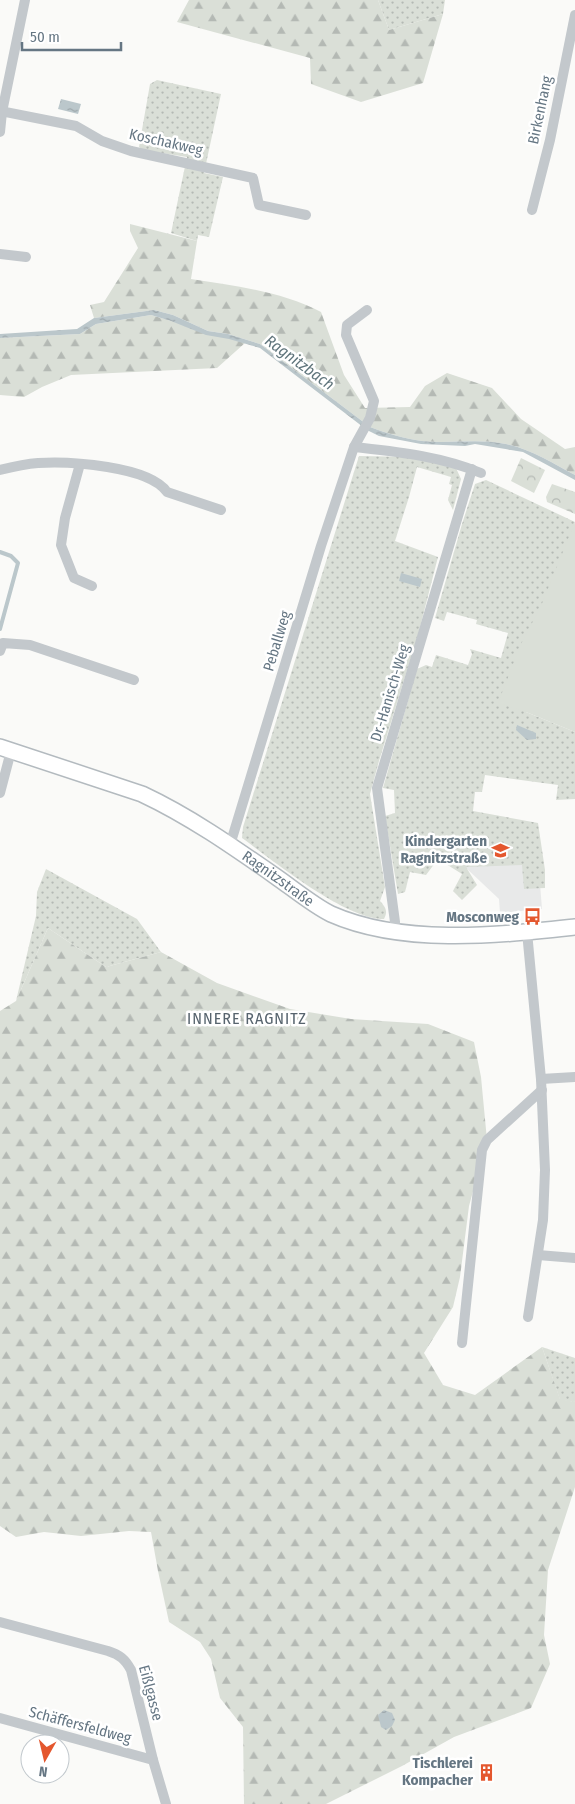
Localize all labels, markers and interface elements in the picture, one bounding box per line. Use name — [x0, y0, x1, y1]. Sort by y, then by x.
scale bar — [22, 20, 121, 52]
text: 50 m — [30, 28, 60, 46]
street label: Birkenhang — [524, 74, 556, 146]
street label: Koschakweg — [127, 125, 205, 159]
water label: Ragnitzbach — [261, 331, 338, 394]
street label: Peballweg — [259, 609, 295, 673]
street label: Dr.-Hanisch-Weg — [367, 642, 413, 744]
place label: Kindergarten Ragnitzstraße — [400, 832, 487, 867]
school or university icon: Kindergarten Ragnitzstraße — [491, 840, 511, 860]
street label: Ragnitzstraße — [239, 847, 317, 910]
bus stop icon: Mosconweg — [523, 907, 543, 927]
place label: Mosconweg — [446, 908, 520, 926]
district label: INNERE RAGNITZ — [187, 1009, 307, 1028]
street label: Eißlgasse — [135, 1663, 167, 1723]
street label: Schäffersfeldweg — [27, 1703, 133, 1747]
north arrow — [20, 1734, 70, 1784]
place label: Tischlerei Kompacher — [402, 1754, 473, 1789]
text: N — [38, 1762, 49, 1780]
building icon: Tischlerei Kompacher — [477, 1762, 497, 1782]

